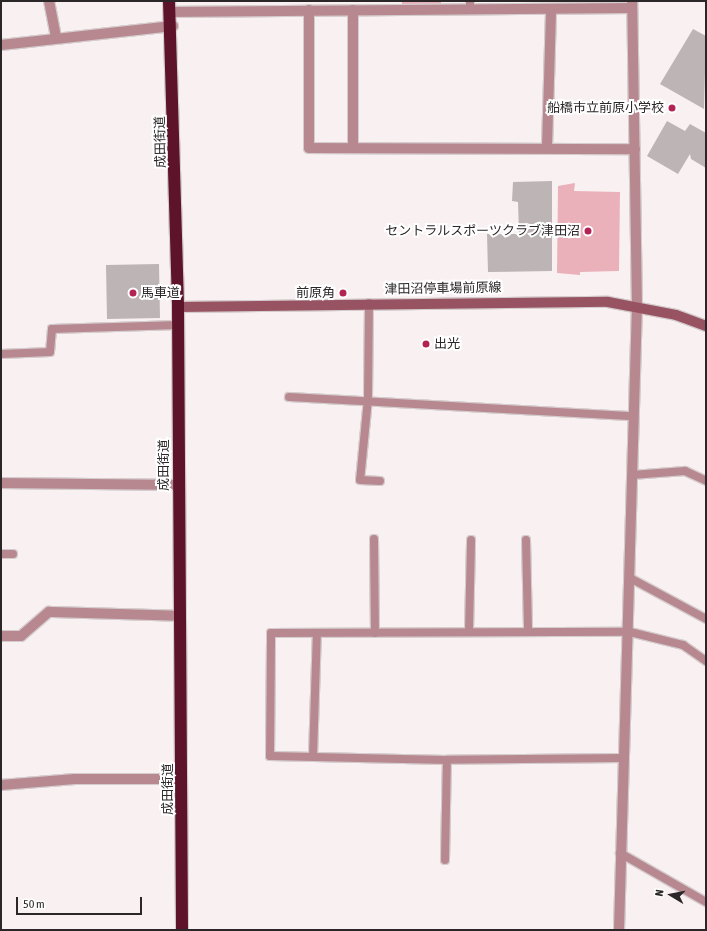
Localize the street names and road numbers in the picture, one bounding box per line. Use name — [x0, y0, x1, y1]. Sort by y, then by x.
street label: 成田街道 — [153, 116, 169, 168]
street label: 津田沼停車場前原線 — [384, 280, 502, 298]
street label: 成田街道 — [156, 439, 172, 491]
street label: 成田街道 — [160, 763, 176, 815]

